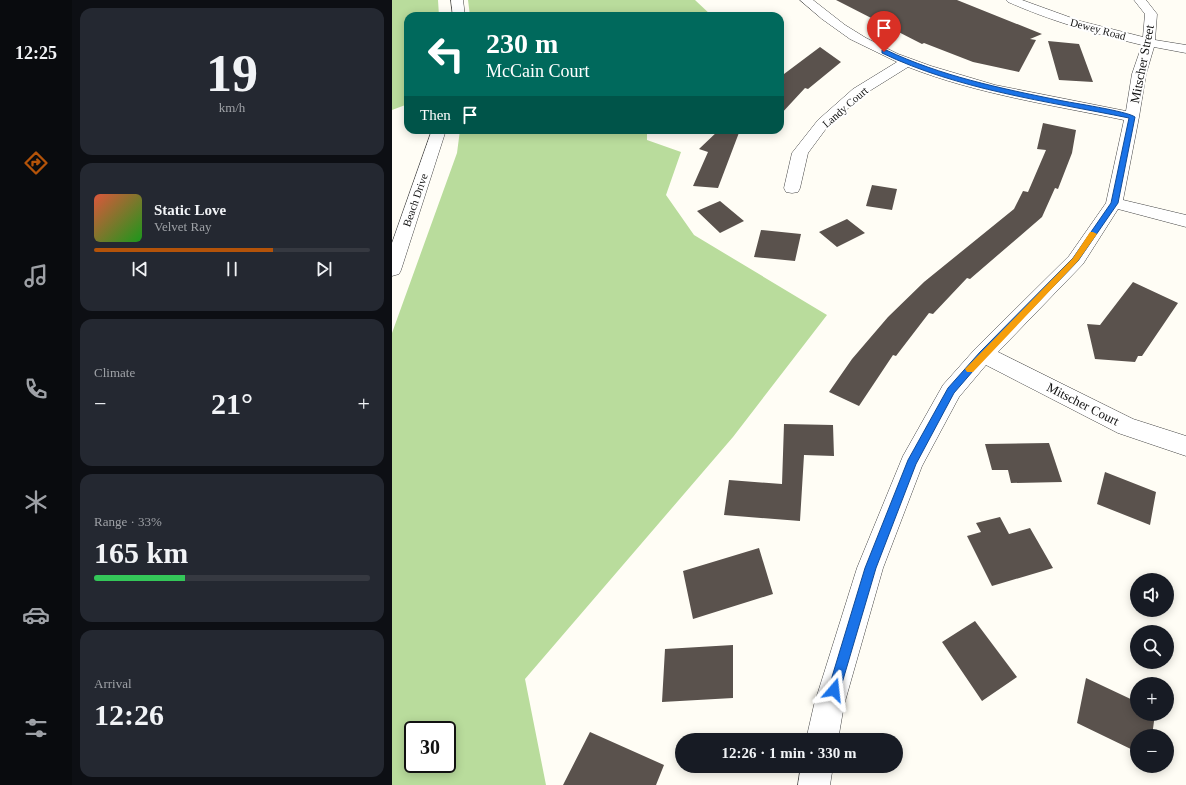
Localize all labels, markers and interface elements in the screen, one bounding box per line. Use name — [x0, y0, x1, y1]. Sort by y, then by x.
pin — [867, 11, 901, 52]
street label: Dewey Road — [1069, 16, 1128, 42]
icon: arrive — [873, 17, 895, 39]
street label: Mitscher Street — [1127, 23, 1157, 105]
icon: left — [420, 28, 472, 80]
text: 230 m — [486, 28, 558, 59]
text: 12:25 — [15, 43, 57, 63]
text: 19 — [206, 45, 258, 102]
text: McCain Court — [486, 61, 590, 81]
street label: Landy Court — [820, 84, 870, 130]
text: km/h — [219, 100, 245, 115]
icon: arrive — [459, 104, 481, 126]
text: Then — [420, 107, 451, 123]
icon: directions — [22, 149, 50, 177]
street label: Beach Drive — [400, 172, 430, 228]
text: Static Love — [154, 202, 226, 218]
text: Velvet Ray — [154, 219, 211, 234]
icon: previous — [129, 258, 151, 280]
icon: pause — [221, 258, 243, 280]
icon: next — [313, 258, 335, 280]
icon: music — [22, 262, 50, 290]
text: Climate — [94, 365, 135, 380]
icon: phone — [22, 375, 50, 403]
street label: Mitscher Court — [1044, 379, 1122, 429]
text: 21° — [211, 387, 253, 420]
text: − — [94, 391, 106, 416]
text: + — [358, 391, 370, 416]
icon: climate — [22, 488, 50, 516]
text: Range · 33% — [94, 514, 162, 529]
text: 165 km — [94, 536, 188, 569]
map controls — [1130, 573, 1174, 773]
button: sound — [1130, 573, 1174, 617]
icon: car — [22, 601, 50, 629]
button: search — [1130, 625, 1174, 669]
position arrow — [813, 669, 855, 711]
text: Arrival — [94, 676, 132, 691]
button: + — [1130, 677, 1174, 721]
text: 12:26 — [94, 698, 164, 731]
icon: filters — [22, 714, 50, 742]
speed limit sign: 30 — [404, 721, 456, 773]
button: − — [1130, 729, 1174, 773]
text: 12:26 · 1 min · 330 m — [722, 745, 857, 761]

